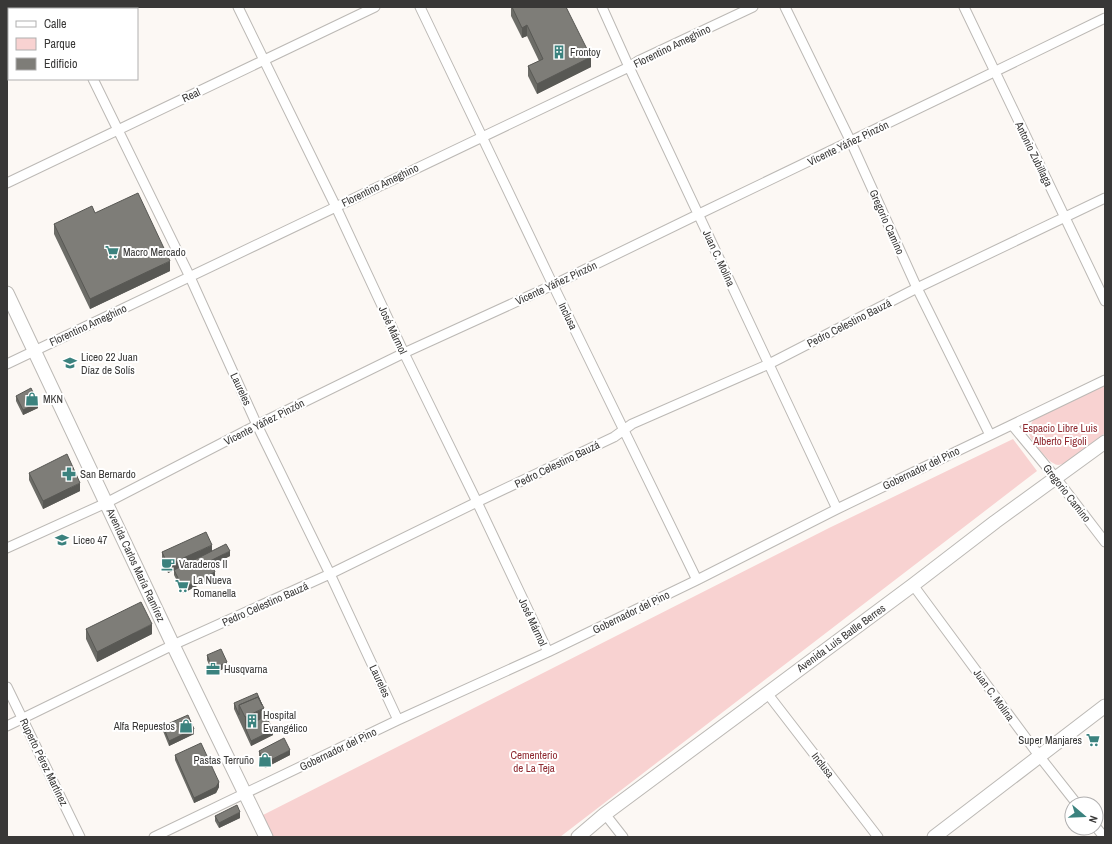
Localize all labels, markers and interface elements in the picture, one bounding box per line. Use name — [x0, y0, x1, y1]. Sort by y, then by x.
legend — [8, 8, 138, 80]
text: Calle — [44, 16, 66, 32]
street label: Florentino Ameghino — [631, 21, 713, 71]
text: Parque — [44, 36, 76, 52]
building icon: Frontoy — [551, 44, 567, 60]
place label: Frontoy — [570, 45, 601, 59]
text: Edificio — [44, 56, 77, 72]
street label: Real — [180, 85, 202, 105]
street label: Vicente Yáñez Pinzón — [805, 117, 891, 169]
street label: Antonio Zubillaga — [1012, 118, 1056, 189]
street label: Florentino Ameghino — [339, 160, 421, 210]
street label: Gregorio Camino — [866, 187, 908, 257]
street label: Juan C. Molina — [700, 228, 738, 288]
supermarket icon: Macro Mercado — [104, 244, 120, 260]
place label: Macro Mercado — [123, 245, 186, 259]
street label: Vicente Yáñez Pinzón — [513, 258, 599, 308]
street label: Pedro Celestino Bauzá — [804, 296, 894, 350]
street label: Inclusa — [555, 300, 581, 332]
street label: Florentino Ameghino — [47, 301, 129, 349]
street label: José Mármol — [376, 304, 410, 356]
place label: Liceo 22 Juan Díaz de Solís — [81, 350, 138, 377]
school or university icon: Liceo 22 Juan Díaz de Solís — [62, 355, 78, 371]
street label: Laureles — [227, 370, 255, 408]
shop icon: MKN — [24, 391, 40, 407]
place label: MKN — [43, 392, 63, 406]
street label: Vicente Yáñez Pinzón — [221, 396, 307, 448]
park label: Espacio Libre Luis Alberto Figoli — [1022, 421, 1098, 448]
street label: Pedro Celestino Bauzá — [512, 437, 602, 491]
street label: Gobernador del Pino — [880, 443, 962, 493]
street label: Gregorio Camino — [1040, 461, 1094, 525]
pharmacy icon: San Bernardo — [61, 466, 77, 482]
place label: San Bernardo — [80, 467, 136, 481]
street label: Avenida Carlos María Ramírez — [103, 505, 169, 624]
school or university icon: Liceo 47 — [54, 532, 70, 548]
place label: Liceo 47 — [73, 533, 108, 547]
cafe icon: Varaderos II — [160, 556, 176, 572]
place label: Varaderos II — [179, 557, 227, 571]
place label: La Nueva Romanella — [193, 573, 236, 600]
supermarket icon: La Nueva Romanella — [174, 578, 190, 594]
street label: Pedro Celestino Bauzá — [220, 579, 310, 629]
street label: Gobernador del Pino — [590, 587, 672, 637]
street label: José Mármol — [516, 596, 550, 648]
street label: Avenida Luis Batlle Berres — [793, 601, 889, 676]
office icon: Husqvarna — [205, 661, 221, 677]
place label: Husqvarna — [224, 662, 268, 676]
street label: Laureles — [366, 662, 394, 700]
street label: Juan C. Molina — [971, 666, 1017, 724]
place label: Hospital Evangélico — [263, 708, 308, 735]
building icon: Hospital Evangélico — [244, 713, 260, 729]
street label: Ruperto Pérez Martínez — [17, 716, 71, 809]
shop icon: Alfa Repuestos — [178, 718, 194, 734]
place label: Alfa Repuestos — [113, 719, 175, 733]
street label: Gobernador del Pino — [297, 724, 379, 774]
supermarket icon: Super Manjares — [1085, 732, 1101, 748]
place label: Super Manjares — [1018, 733, 1082, 747]
park label: Cementerio de La Teja — [510, 748, 558, 775]
street label: Inclusa — [809, 749, 837, 781]
shop icon: Pastas Terruño — [257, 752, 273, 768]
place label: Pastas Terruño — [193, 753, 254, 767]
north arrow — [1064, 796, 1104, 836]
text: N — [1086, 814, 1101, 825]

